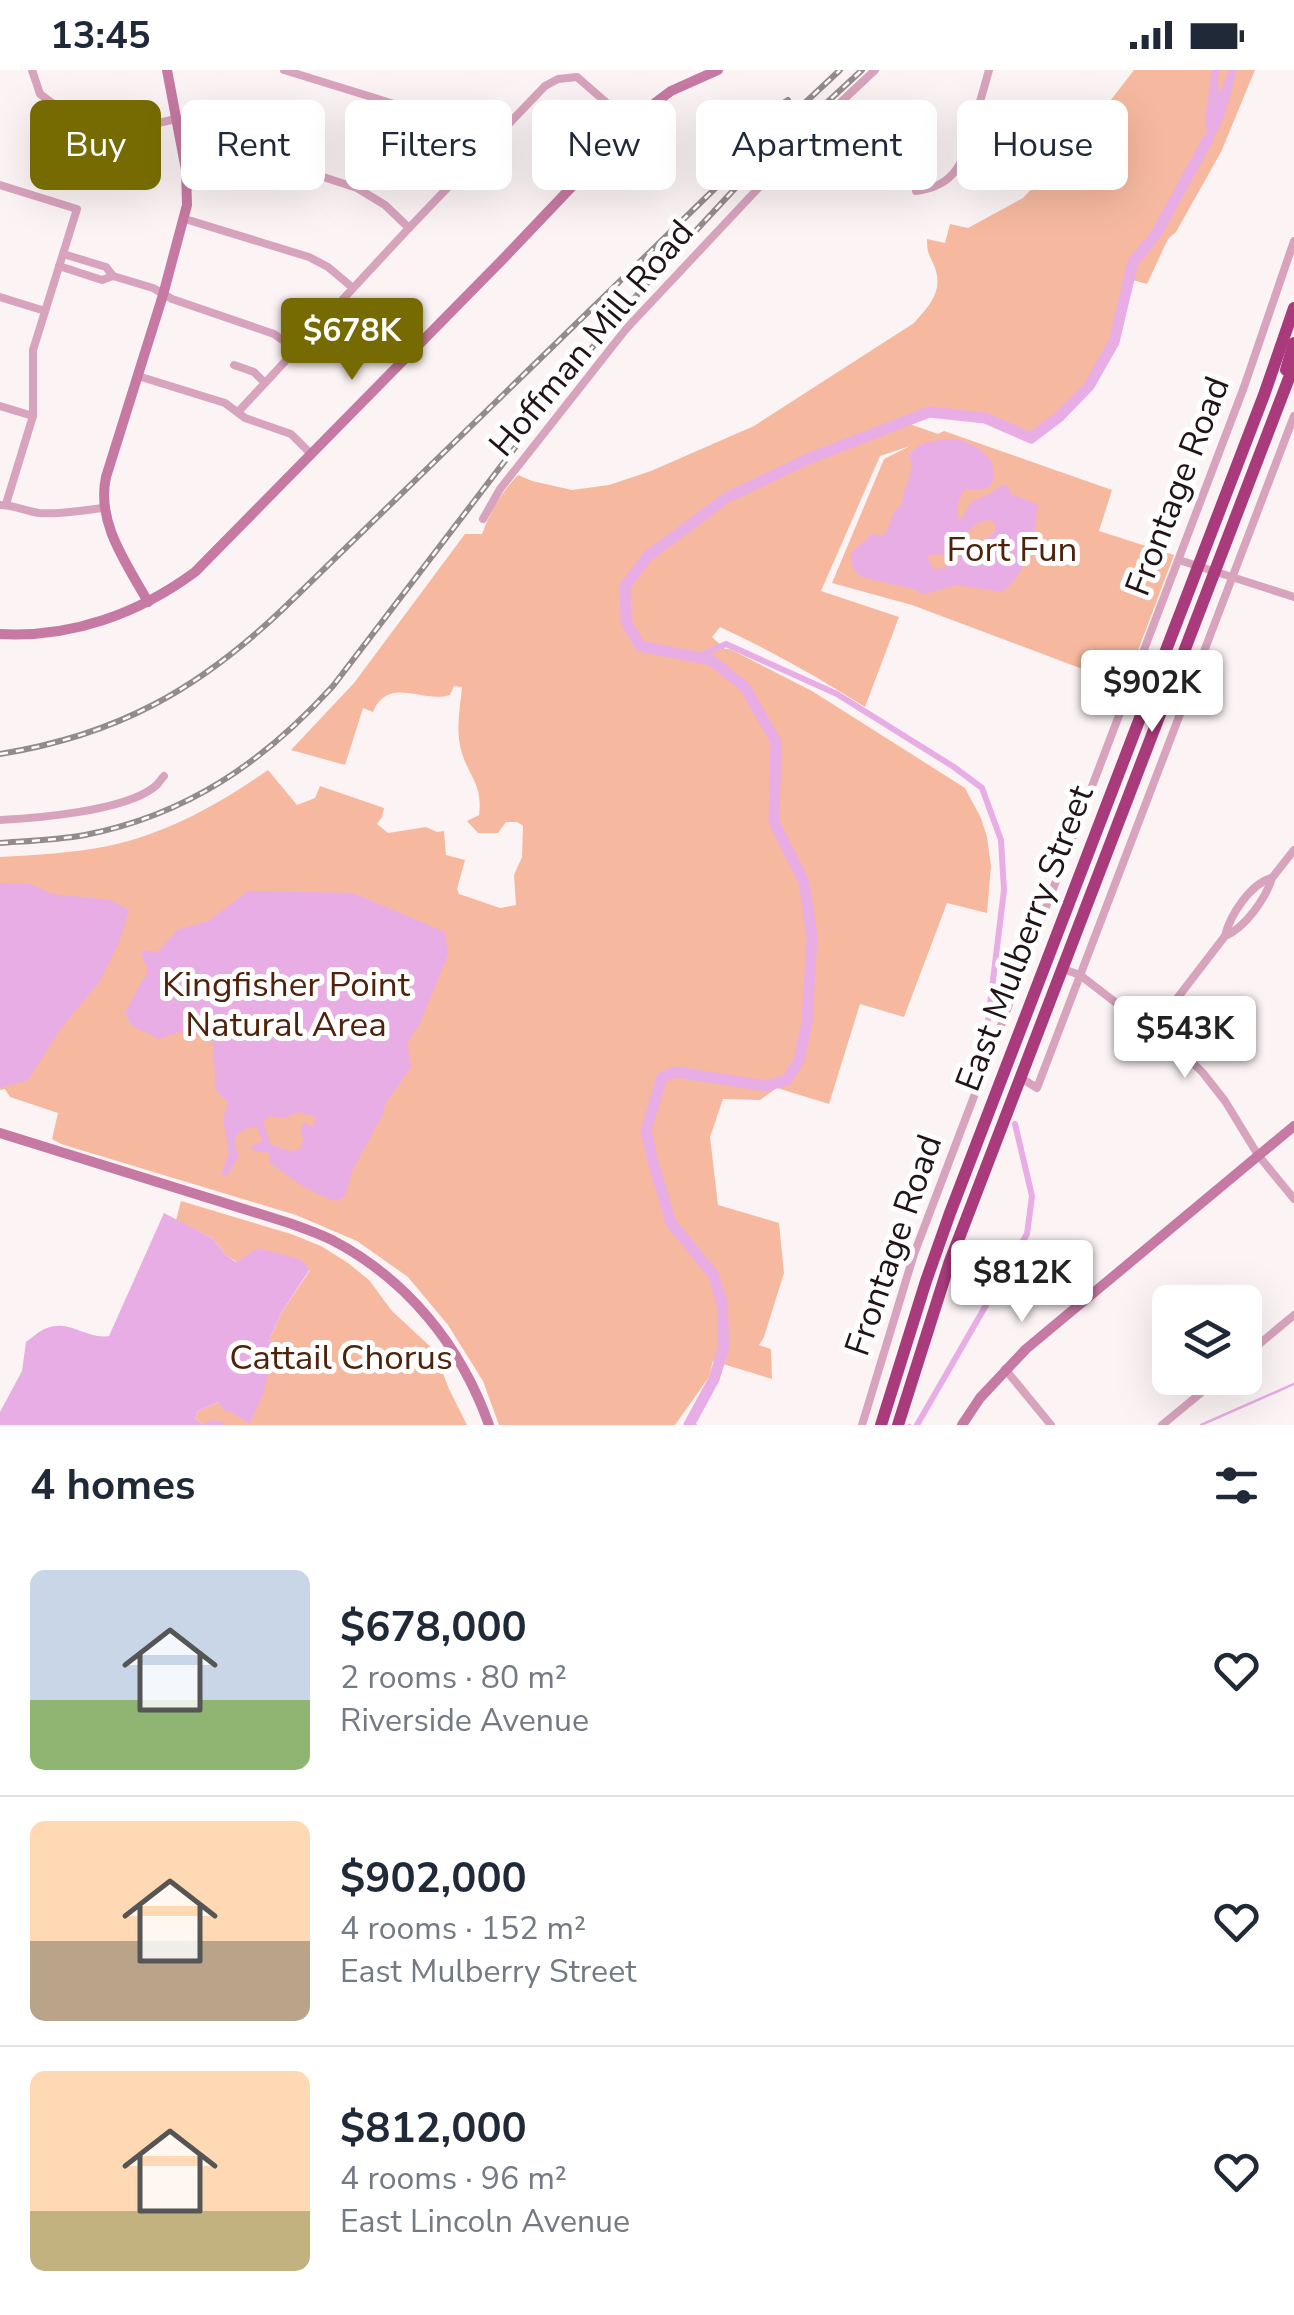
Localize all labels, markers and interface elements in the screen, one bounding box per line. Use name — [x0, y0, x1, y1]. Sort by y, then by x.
text: 13:45 — [50, 10, 151, 61]
chip: Buy — [30, 100, 161, 190]
chip: Rent — [181, 100, 325, 190]
chip: Filters — [345, 100, 512, 190]
chip: New — [532, 100, 676, 190]
chip: Apartment — [696, 100, 937, 190]
chip: House — [957, 100, 1128, 190]
street label: Hoffman Mill Road — [478, 210, 704, 467]
pin: $678K — [282, 298, 422, 383]
text: $678K — [303, 309, 401, 352]
street label: Frontage Road — [1114, 370, 1241, 602]
park label: Fort Fun — [947, 526, 1077, 573]
pin: $902K — [1082, 650, 1222, 735]
text: $902K — [1103, 661, 1201, 704]
street label: East Mulberry Street — [944, 778, 1105, 1098]
park label: Kingfisher Point Natural Area — [162, 961, 411, 1048]
pin: $543K — [1115, 996, 1255, 1081]
text: $543K — [1136, 1007, 1234, 1050]
street label: Frontage Road — [834, 1128, 953, 1362]
pin: $812K — [952, 1240, 1092, 1325]
text: $812K — [973, 1251, 1071, 1294]
map controls — [1152, 1285, 1262, 1395]
button: layers — [1152, 1285, 1262, 1395]
park label: Cattail Chorus — [229, 1334, 453, 1381]
text: 4 homes — [30, 1457, 195, 1514]
icon: filters — [1209, 1458, 1264, 1513]
text: $678,000 — [340, 1599, 527, 1656]
icon: home — [110, 1610, 230, 1730]
icon: heart — [1209, 1643, 1264, 1698]
text: 2 rooms · 80 m² — [340, 1656, 567, 1699]
text: Riverside Avenue — [340, 1699, 589, 1742]
text: $902,000 — [340, 1850, 527, 1907]
icon: home — [110, 1861, 230, 1981]
icon: heart — [1209, 1894, 1264, 1949]
text: 4 rooms · 152 m² — [340, 1907, 586, 1950]
text: East Mulberry Street — [340, 1950, 636, 1993]
text: $812,000 — [340, 2100, 527, 2157]
icon: home — [110, 2111, 230, 2231]
icon: heart — [1209, 2144, 1264, 2199]
text: 4 rooms · 96 m² — [340, 2157, 567, 2200]
text: East Lincoln Avenue — [340, 2200, 630, 2243]

